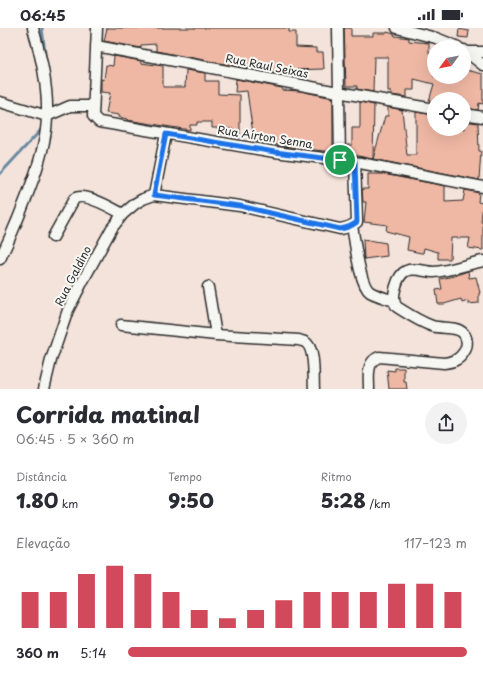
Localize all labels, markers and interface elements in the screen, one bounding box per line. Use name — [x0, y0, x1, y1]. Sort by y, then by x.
text: 06:45 — [20, 3, 66, 26]
north arrow — [427, 40, 471, 84]
map controls — [427, 40, 471, 136]
street label: Rua Raul Seixas — [224, 49, 310, 82]
button: locate — [427, 92, 471, 136]
street label: Rua Aírton Senna — [216, 121, 314, 152]
pin — [323, 143, 357, 177]
icon: arrive — [329, 149, 351, 171]
street label: Rua Galdino — [50, 243, 95, 309]
text: Corrida matinal — [16, 397, 200, 430]
button: share — [425, 402, 467, 444]
text: 06:45 · 5 × 360 m — [16, 429, 134, 448]
text: Distância — [16, 468, 67, 485]
text: Tempo — [168, 468, 202, 485]
text: Ritmo — [321, 468, 352, 485]
text: 1.80 — [16, 485, 58, 515]
text: 9:50 — [168, 485, 214, 515]
text: 5:28 — [321, 485, 366, 515]
text: km — [58, 495, 78, 512]
text: /km — [366, 495, 391, 512]
text: Elevação — [16, 533, 70, 552]
text: 117–123 m — [404, 533, 467, 552]
text: 360 m — [16, 643, 59, 662]
text: 5:14 — [80, 643, 107, 662]

